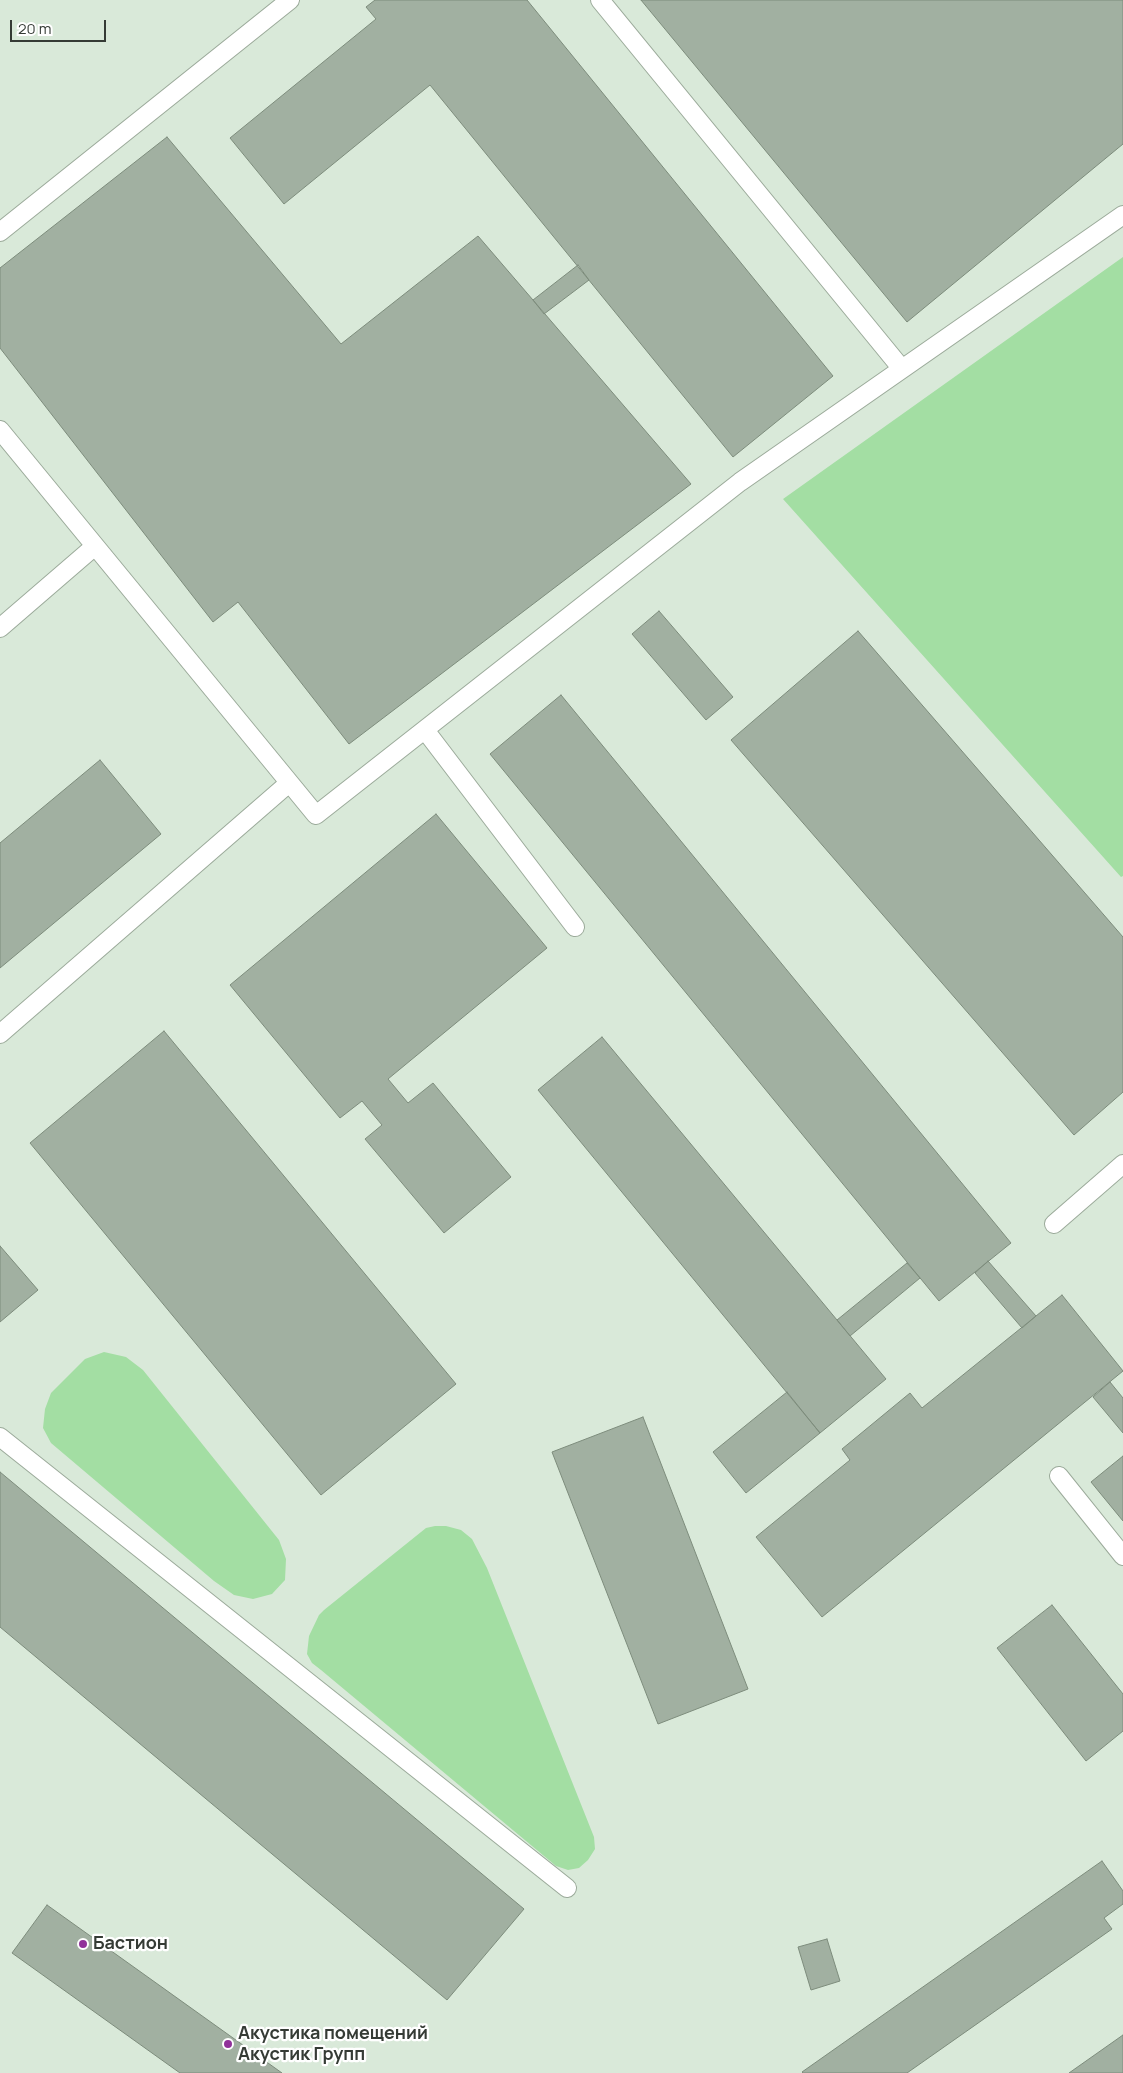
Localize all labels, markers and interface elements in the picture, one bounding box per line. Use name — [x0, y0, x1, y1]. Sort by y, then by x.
scale bar — [12, 10, 109, 42]
text: 20 m — [18, 18, 51, 39]
place label: Бастион — [93, 1933, 168, 1955]
marker: Бастион — [77, 1938, 89, 1950]
place label: Акустика помещений Акустик Групп — [238, 2023, 428, 2066]
marker: Акустика помещений Акустик Групп — [222, 2038, 234, 2050]

